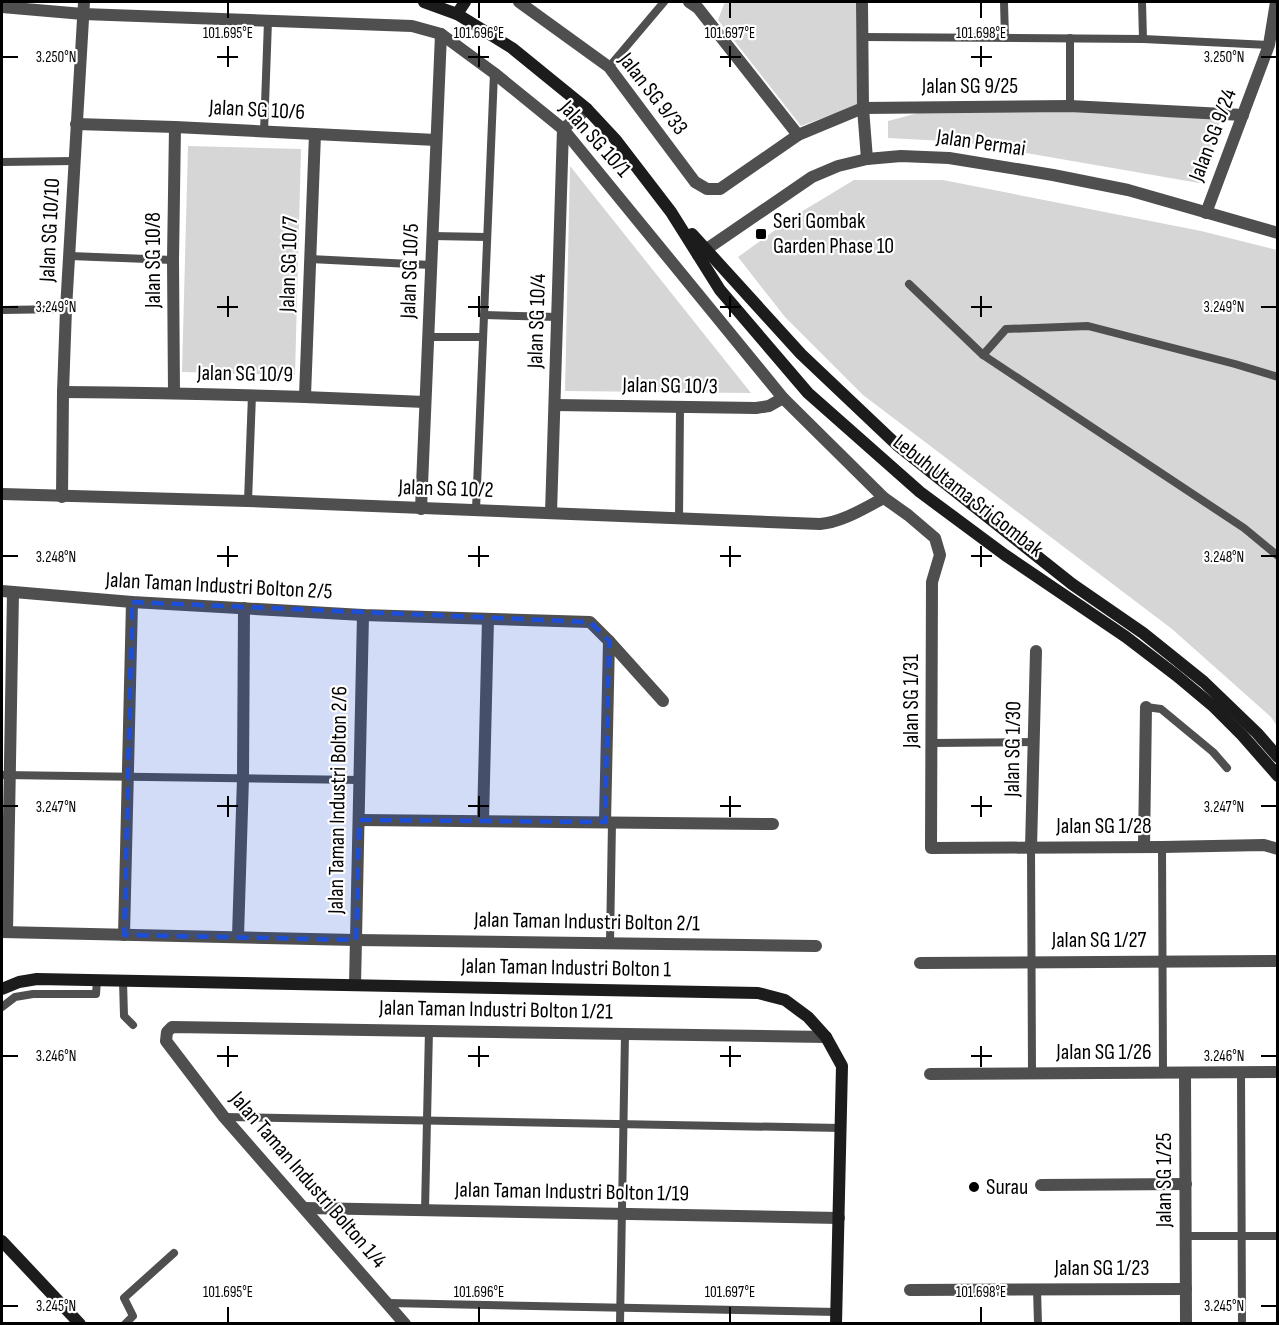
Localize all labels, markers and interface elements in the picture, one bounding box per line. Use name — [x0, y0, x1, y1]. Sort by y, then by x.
text: 101.695°E — [203, 24, 253, 43]
text: 101.696°E — [454, 24, 504, 43]
text: 101.697°E — [705, 24, 755, 43]
text: 101.698°E — [956, 24, 1006, 43]
street label: Jalan SG 9/33 — [612, 47, 693, 141]
text: 3.250°N — [36, 48, 76, 67]
text: 3.250°N — [1204, 48, 1244, 67]
street label: Jalan SG 9/25 — [921, 73, 1018, 100]
street label: Jalan SG 9/24 — [1183, 85, 1243, 186]
street label: Jalan SG 10/6 — [207, 94, 306, 126]
street label: Jalan SG 10/1 — [553, 94, 637, 183]
street label: Jalan Permai — [934, 123, 1027, 163]
street label: Jalan SG 10/10 — [34, 177, 66, 284]
place label: Seri Gombak Garden Phase 10 — [773, 208, 894, 260]
street label: Jalan SG 10/8 — [140, 212, 167, 309]
street label: Jalan SG 10/7 — [274, 215, 304, 313]
street label: Jalan SG 10/5 — [395, 223, 425, 320]
marker: Seri Gombak Garden Phase 10 — [754, 227, 768, 241]
street label: Jalan SG 10/4 — [522, 273, 552, 370]
text: 3.249°N — [36, 298, 76, 317]
text: 3.249°N — [1204, 298, 1244, 317]
street label: Jalan SG 10/9 — [196, 360, 293, 388]
street label: Jalan SG 10/3 — [621, 372, 718, 400]
street label: Lebuh Utama Sri Gombak — [887, 429, 1049, 564]
street label: Jalan SG 10/2 — [397, 474, 494, 504]
text: 3.248°N — [36, 548, 76, 567]
text: 3.248°N — [1204, 548, 1244, 567]
street label: Jalan Taman Industri Bolton 2/5 — [104, 567, 333, 605]
street label: Jalan SG 1/31 — [898, 654, 925, 749]
street label: Jalan Taman Industri Bolton 2/6 — [322, 686, 353, 915]
street label: Jalan SG 1/30 — [999, 701, 1027, 798]
text: 3.247°N — [36, 798, 76, 817]
text: 3.247°N — [1204, 798, 1244, 817]
street label: Jalan SG 1/28 — [1055, 813, 1152, 840]
street label: Jalan Taman Industri Bolton 2/1 — [473, 907, 700, 937]
street label: Jalan SG 1/27 — [1051, 927, 1147, 954]
street label: Jalan Taman Industri Bolton 1 — [460, 953, 671, 983]
street label: Jalan Taman Industri Bolton 1/21 — [378, 994, 613, 1026]
street label: Jalan SG 1/26 — [1055, 1039, 1152, 1066]
text: 3.246°N — [36, 1047, 76, 1066]
text: 3.246°N — [1204, 1047, 1244, 1066]
street label: Jalan Taman Industri Bolton 1/4 — [223, 1085, 392, 1274]
street label: Jalan SG 1/25 — [1151, 1132, 1178, 1228]
place label: Surau — [986, 1174, 1028, 1201]
street label: Jalan Taman Industri Bolton 1/19 — [454, 1176, 689, 1208]
marker: Surau — [967, 1180, 981, 1194]
street label: Jalan SG 1/23 — [1053, 1255, 1150, 1282]
text: 101.695°E — [203, 1283, 253, 1302]
text: 101.696°E — [454, 1283, 504, 1302]
text: 101.697°E — [705, 1283, 755, 1302]
text: 101.698°E — [956, 1283, 1006, 1302]
text: 3.245°N — [36, 1297, 76, 1316]
text: 3.245°N — [1204, 1297, 1244, 1316]

